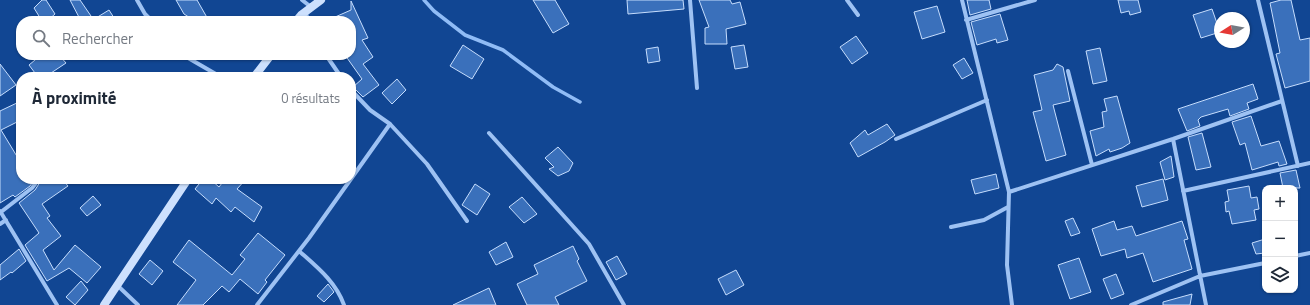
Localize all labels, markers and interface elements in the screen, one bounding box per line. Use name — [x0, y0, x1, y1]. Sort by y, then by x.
north arrow — [1214, 12, 1250, 48]
search box — [16, 16, 356, 60]
icon: search — [30, 27, 52, 49]
text: Rechercher — [62, 27, 133, 50]
text: À proximité — [32, 85, 116, 111]
text: 0 résultats — [281, 88, 340, 108]
map controls — [1262, 185, 1298, 293]
button: + — [1262, 185, 1298, 221]
button: − — [1262, 221, 1298, 257]
button: layers — [1262, 257, 1298, 293]

